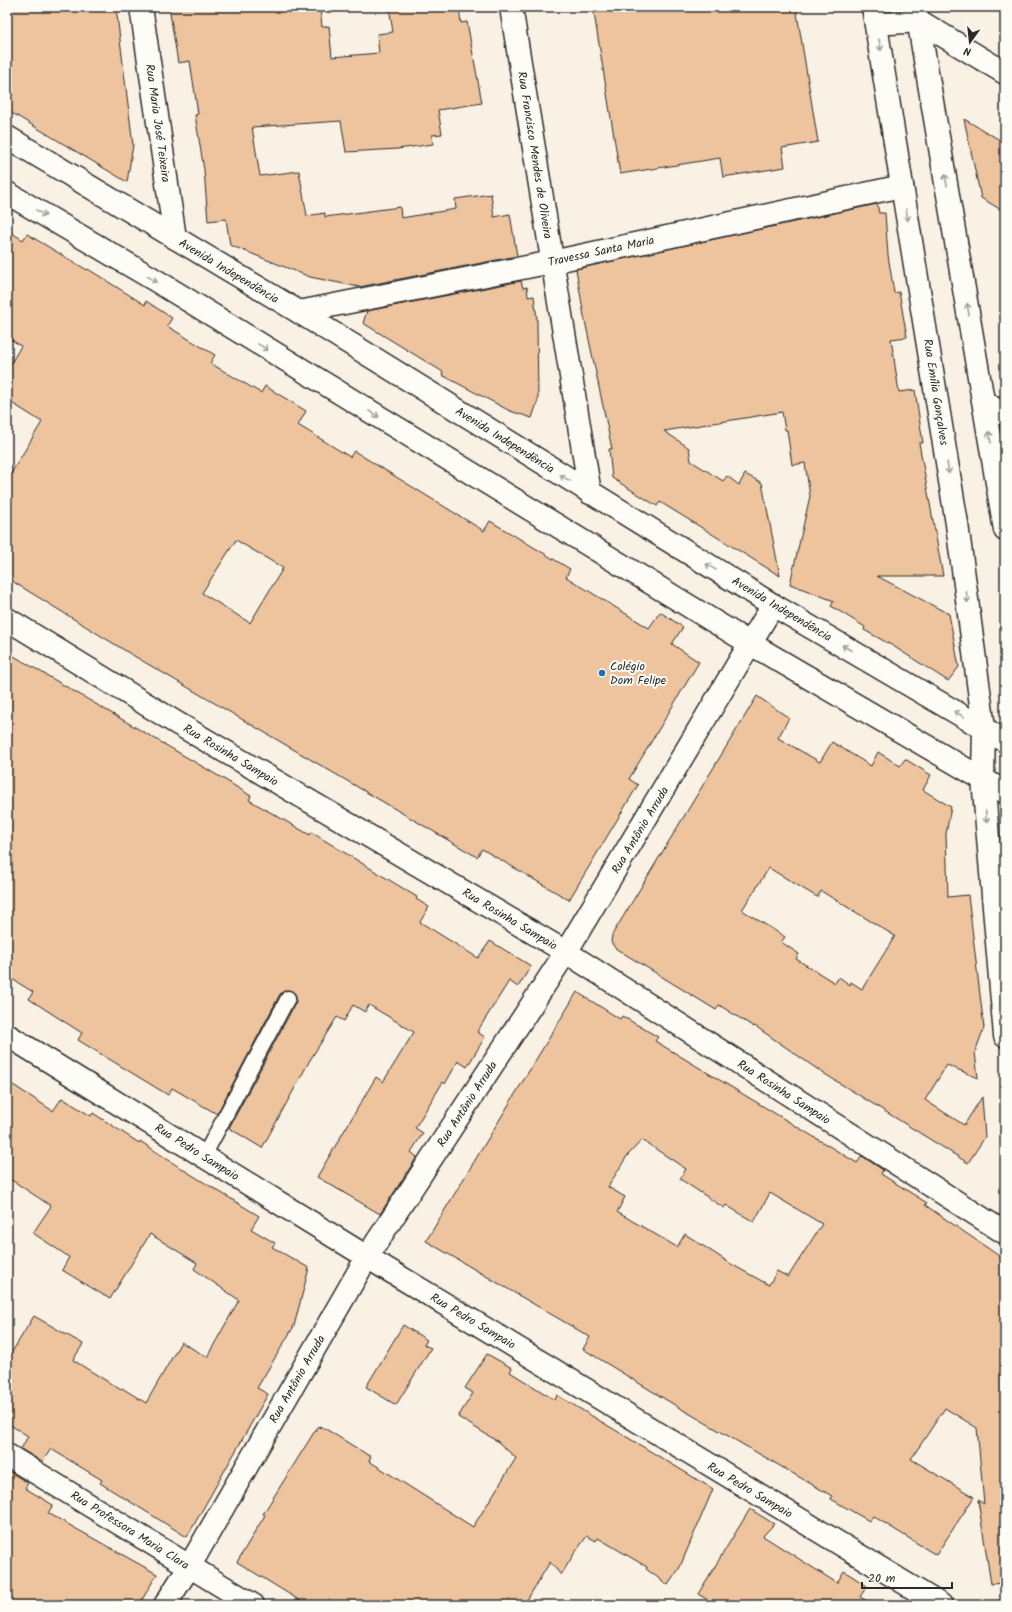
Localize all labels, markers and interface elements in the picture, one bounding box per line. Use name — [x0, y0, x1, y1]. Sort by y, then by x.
north arrow — [950, 22, 990, 62]
one-way arrow — [876, 39, 884, 52]
text: N — [962, 41, 973, 60]
street label: Rua Maria José Teixeira — [140, 63, 175, 184]
street label: Rua Francisco Mendes de Oliveira — [512, 70, 557, 241]
one-way arrow — [942, 174, 950, 187]
one-way arrow — [903, 208, 911, 221]
one-way arrow — [34, 209, 46, 217]
street label: Travessa Santa Maria — [546, 231, 656, 272]
street label: Avenida Independência — [175, 234, 283, 309]
one-way arrow — [146, 275, 157, 283]
one-way arrow — [964, 302, 972, 315]
street label: Rua Emília Gonçalves — [918, 337, 953, 447]
one-way arrow — [257, 343, 269, 351]
street label: Avenida Independência — [451, 402, 558, 479]
one-way arrow — [368, 411, 380, 419]
one-way arrow — [986, 431, 994, 444]
one-way arrow — [944, 461, 952, 474]
one-way arrow — [559, 473, 571, 481]
one-way arrow — [705, 563, 717, 571]
street label: Avenida Independência — [728, 572, 836, 647]
one-way arrow — [963, 590, 970, 603]
one-way arrow — [841, 644, 853, 652]
place label: Colégio Dom Felipe — [610, 657, 667, 690]
marker: Colégio Dom Felipe — [597, 668, 607, 678]
one-way arrow — [954, 710, 965, 718]
street label: Rua Rosinha Sampaio — [180, 719, 282, 791]
street label: Rua Antônio Arruda — [607, 783, 674, 878]
one-way arrow — [982, 810, 989, 823]
street label: Rua Rosinha Sampaio — [459, 883, 561, 955]
street label: Rua Rosinha Sampaio — [733, 1055, 834, 1130]
street label: Rua Antônio Arruda — [432, 1057, 503, 1151]
street label: Rua Pedro Sampaio — [151, 1119, 243, 1186]
street label: Rua Pedro Sampaio — [426, 1288, 519, 1354]
street label: Rua Antônio Arruda — [264, 1331, 331, 1427]
street label: Rua Pedro Sampaio — [703, 1457, 796, 1523]
street label: Rua Professora Maria Clara — [67, 1486, 193, 1575]
scale bar — [862, 1564, 952, 1590]
text: 20 m — [868, 1569, 896, 1588]

